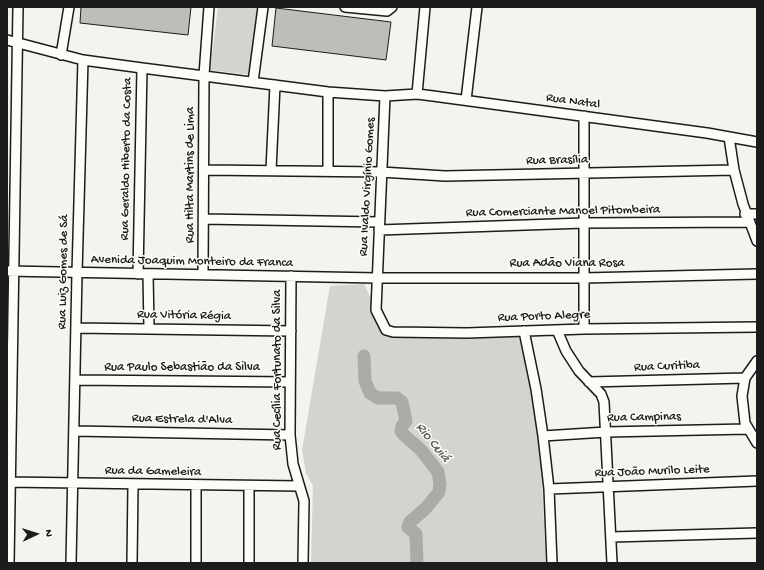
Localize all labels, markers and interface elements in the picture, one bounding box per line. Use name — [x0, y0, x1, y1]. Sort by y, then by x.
street label: Rua Geraldo Hiberto da Costa — [118, 77, 136, 241]
street label: Rua Natal — [545, 90, 601, 114]
street label: Rua Hilta Martins de Lima — [183, 107, 199, 243]
street label: Rua Ivaldo Virgínio Gomes — [357, 117, 379, 257]
street label: Rua Brasília — [526, 153, 588, 169]
street label: Rua Comerciante Manoel Pitombeira — [466, 203, 660, 221]
street label: Rua Luiz Gomes de Sá — [55, 214, 73, 330]
street label: Avenida Joaquim Monteiro da Franca — [91, 252, 293, 272]
street label: Rua Adão Viana Rosa — [510, 256, 624, 272]
street label: Rua Cecília Fortunato da Silva — [270, 290, 286, 450]
street label: Rua Vitória Régia — [137, 307, 231, 325]
street label: Rua Porto Alegre — [497, 308, 591, 326]
street label: Rua Curitiba — [634, 358, 700, 376]
street label: Rua Paulo Sebastião da Silva — [104, 360, 260, 376]
street label: Rua Campinas — [607, 410, 681, 426]
street label: Rua Estrela d'Alva — [132, 411, 232, 429]
water label: Rio Cuiá — [411, 420, 453, 466]
street label: Rua João Murilo Leite — [594, 462, 710, 482]
street label: Rua da Gameleira — [105, 463, 201, 481]
north arrow — [16, 514, 56, 554]
text: N — [42, 529, 54, 537]

